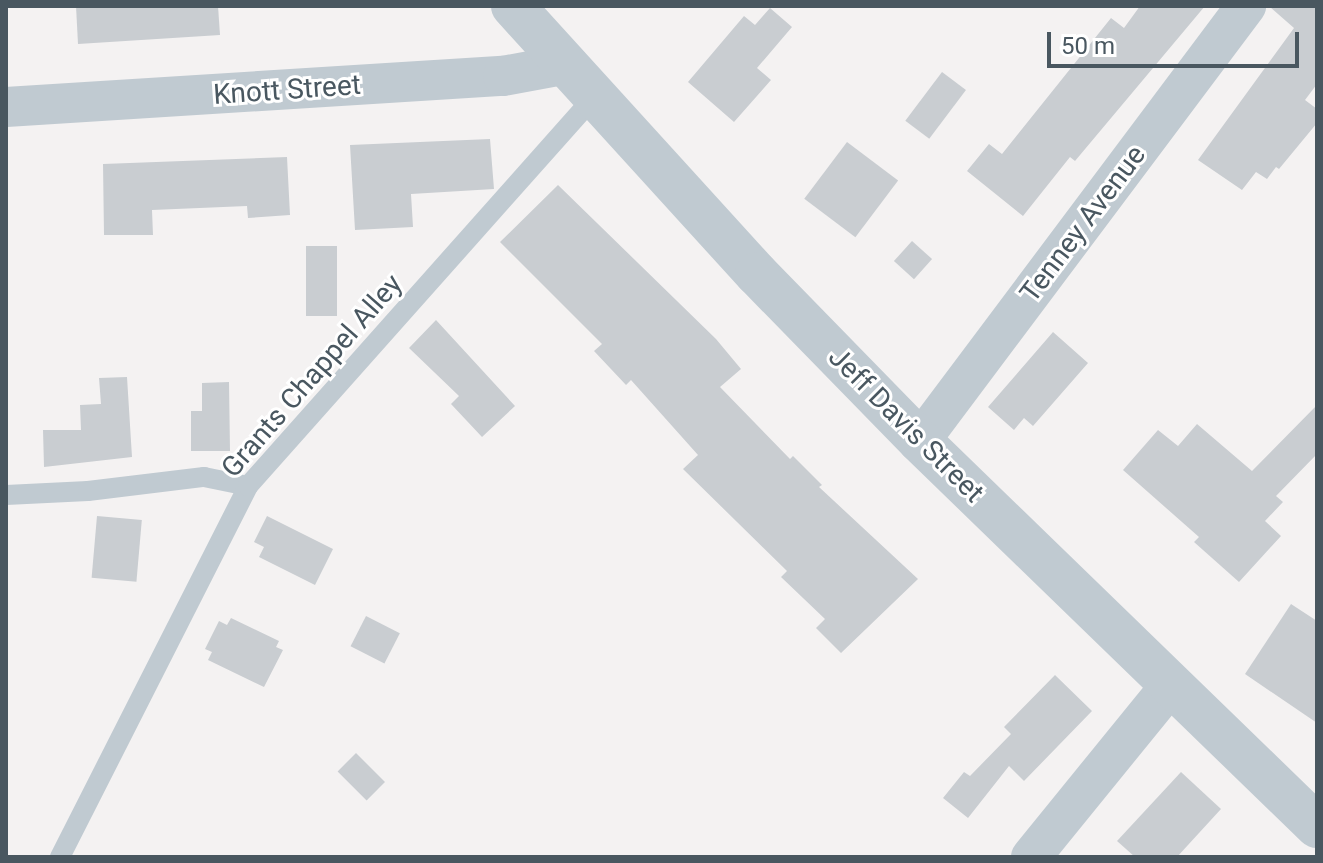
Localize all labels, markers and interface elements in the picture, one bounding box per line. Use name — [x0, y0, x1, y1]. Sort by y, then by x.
scale bar — [1051, 16, 1303, 66]
text: 50 m — [1061, 32, 1115, 60]
street label: Knott Street — [212, 68, 362, 112]
street label: Tenney Avenue — [1013, 139, 1153, 309]
street label: Grants Chappel Alley — [215, 268, 409, 484]
street label: Jeff Davis Street — [821, 340, 991, 510]

